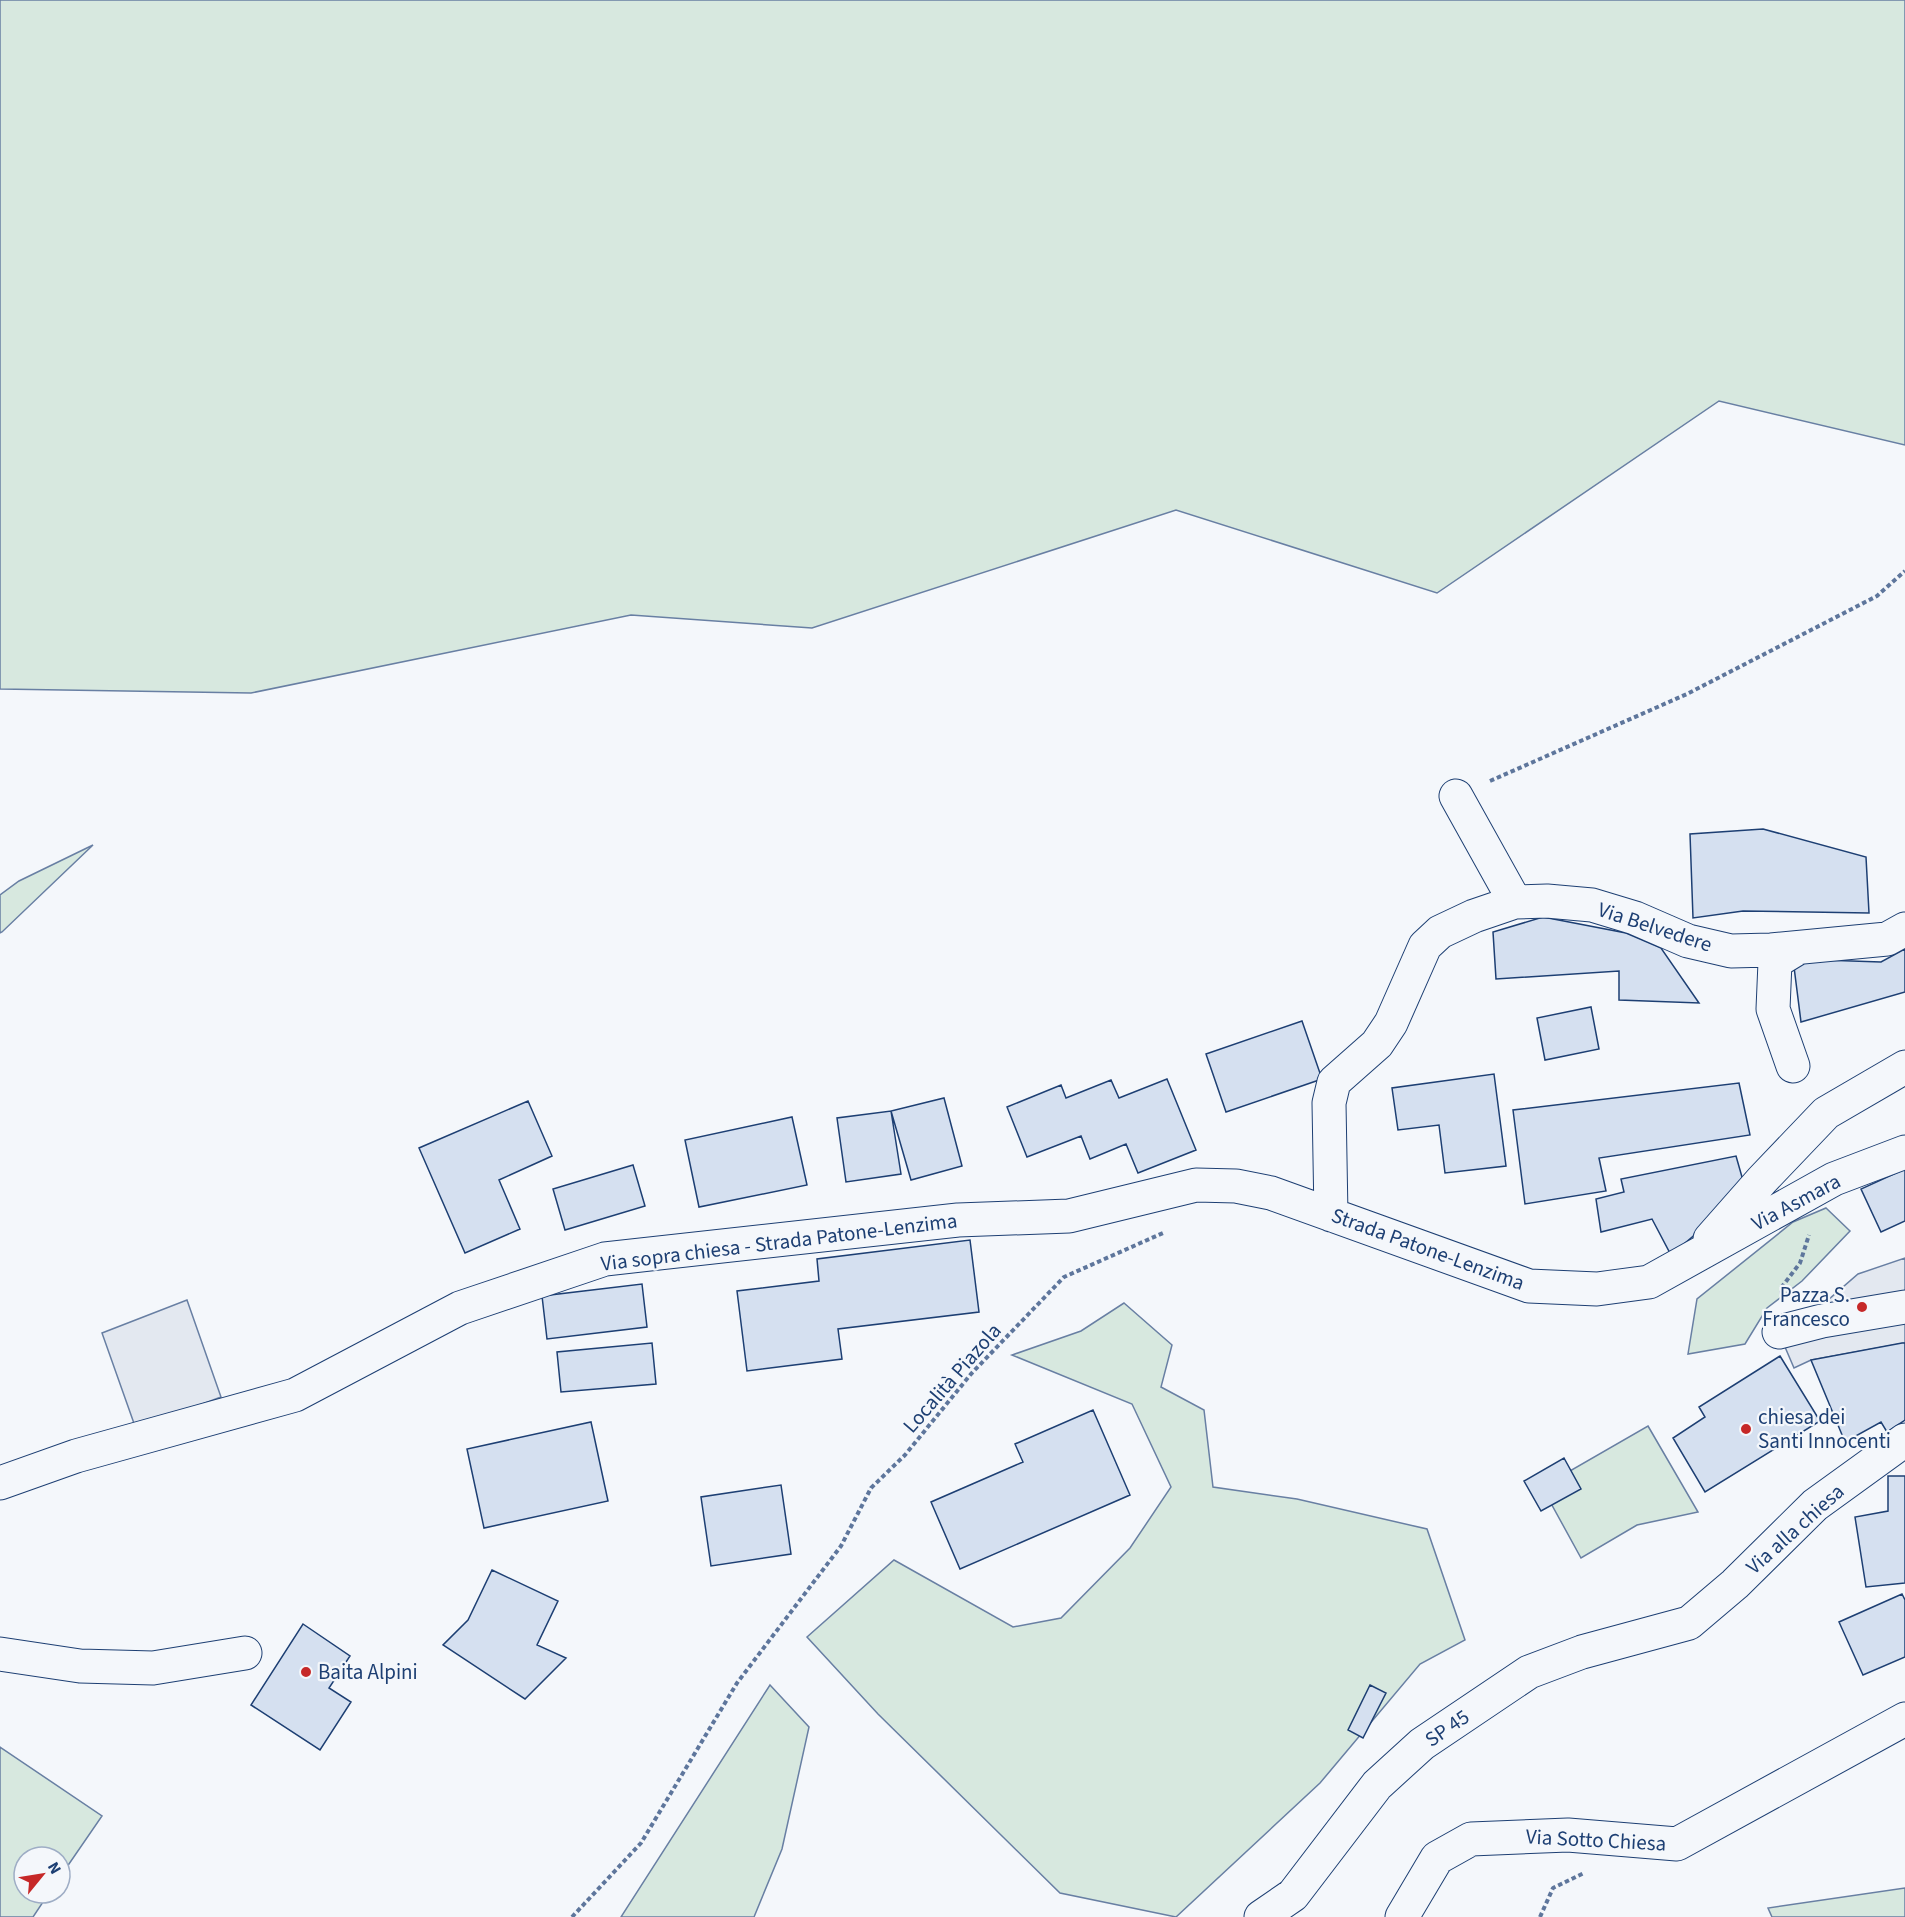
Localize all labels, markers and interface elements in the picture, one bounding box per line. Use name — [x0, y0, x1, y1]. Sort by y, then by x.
street label: Via Belvedere — [1594, 894, 1716, 960]
street label: Via Asmara — [1746, 1166, 1846, 1238]
street label: Strada Patone-Lenzima — [1327, 1200, 1529, 1298]
street label: Via sopra chiesa - Strada Patone-Lenzima — [599, 1205, 959, 1279]
place label: Pazza S. Francesco — [1762, 1280, 1850, 1334]
marker: Pazza S. Francesco — [1855, 1300, 1869, 1314]
street label: Località Piazola — [896, 1316, 1008, 1440]
place label: chiesa dei Santi Innocenti — [1758, 1402, 1891, 1456]
marker: chiesa dei Santi Innocenti — [1739, 1422, 1753, 1436]
street label: Via alla chiesa — [1739, 1477, 1851, 1581]
place label: Baita Alpini — [318, 1657, 418, 1687]
marker: Baita Alpini — [299, 1665, 313, 1679]
street label: SP 45 — [1419, 1702, 1475, 1754]
street label: Via Sotto Chiesa — [1525, 1821, 1667, 1859]
north arrow — [12, 1845, 72, 1905]
text: N — [42, 1858, 66, 1878]

